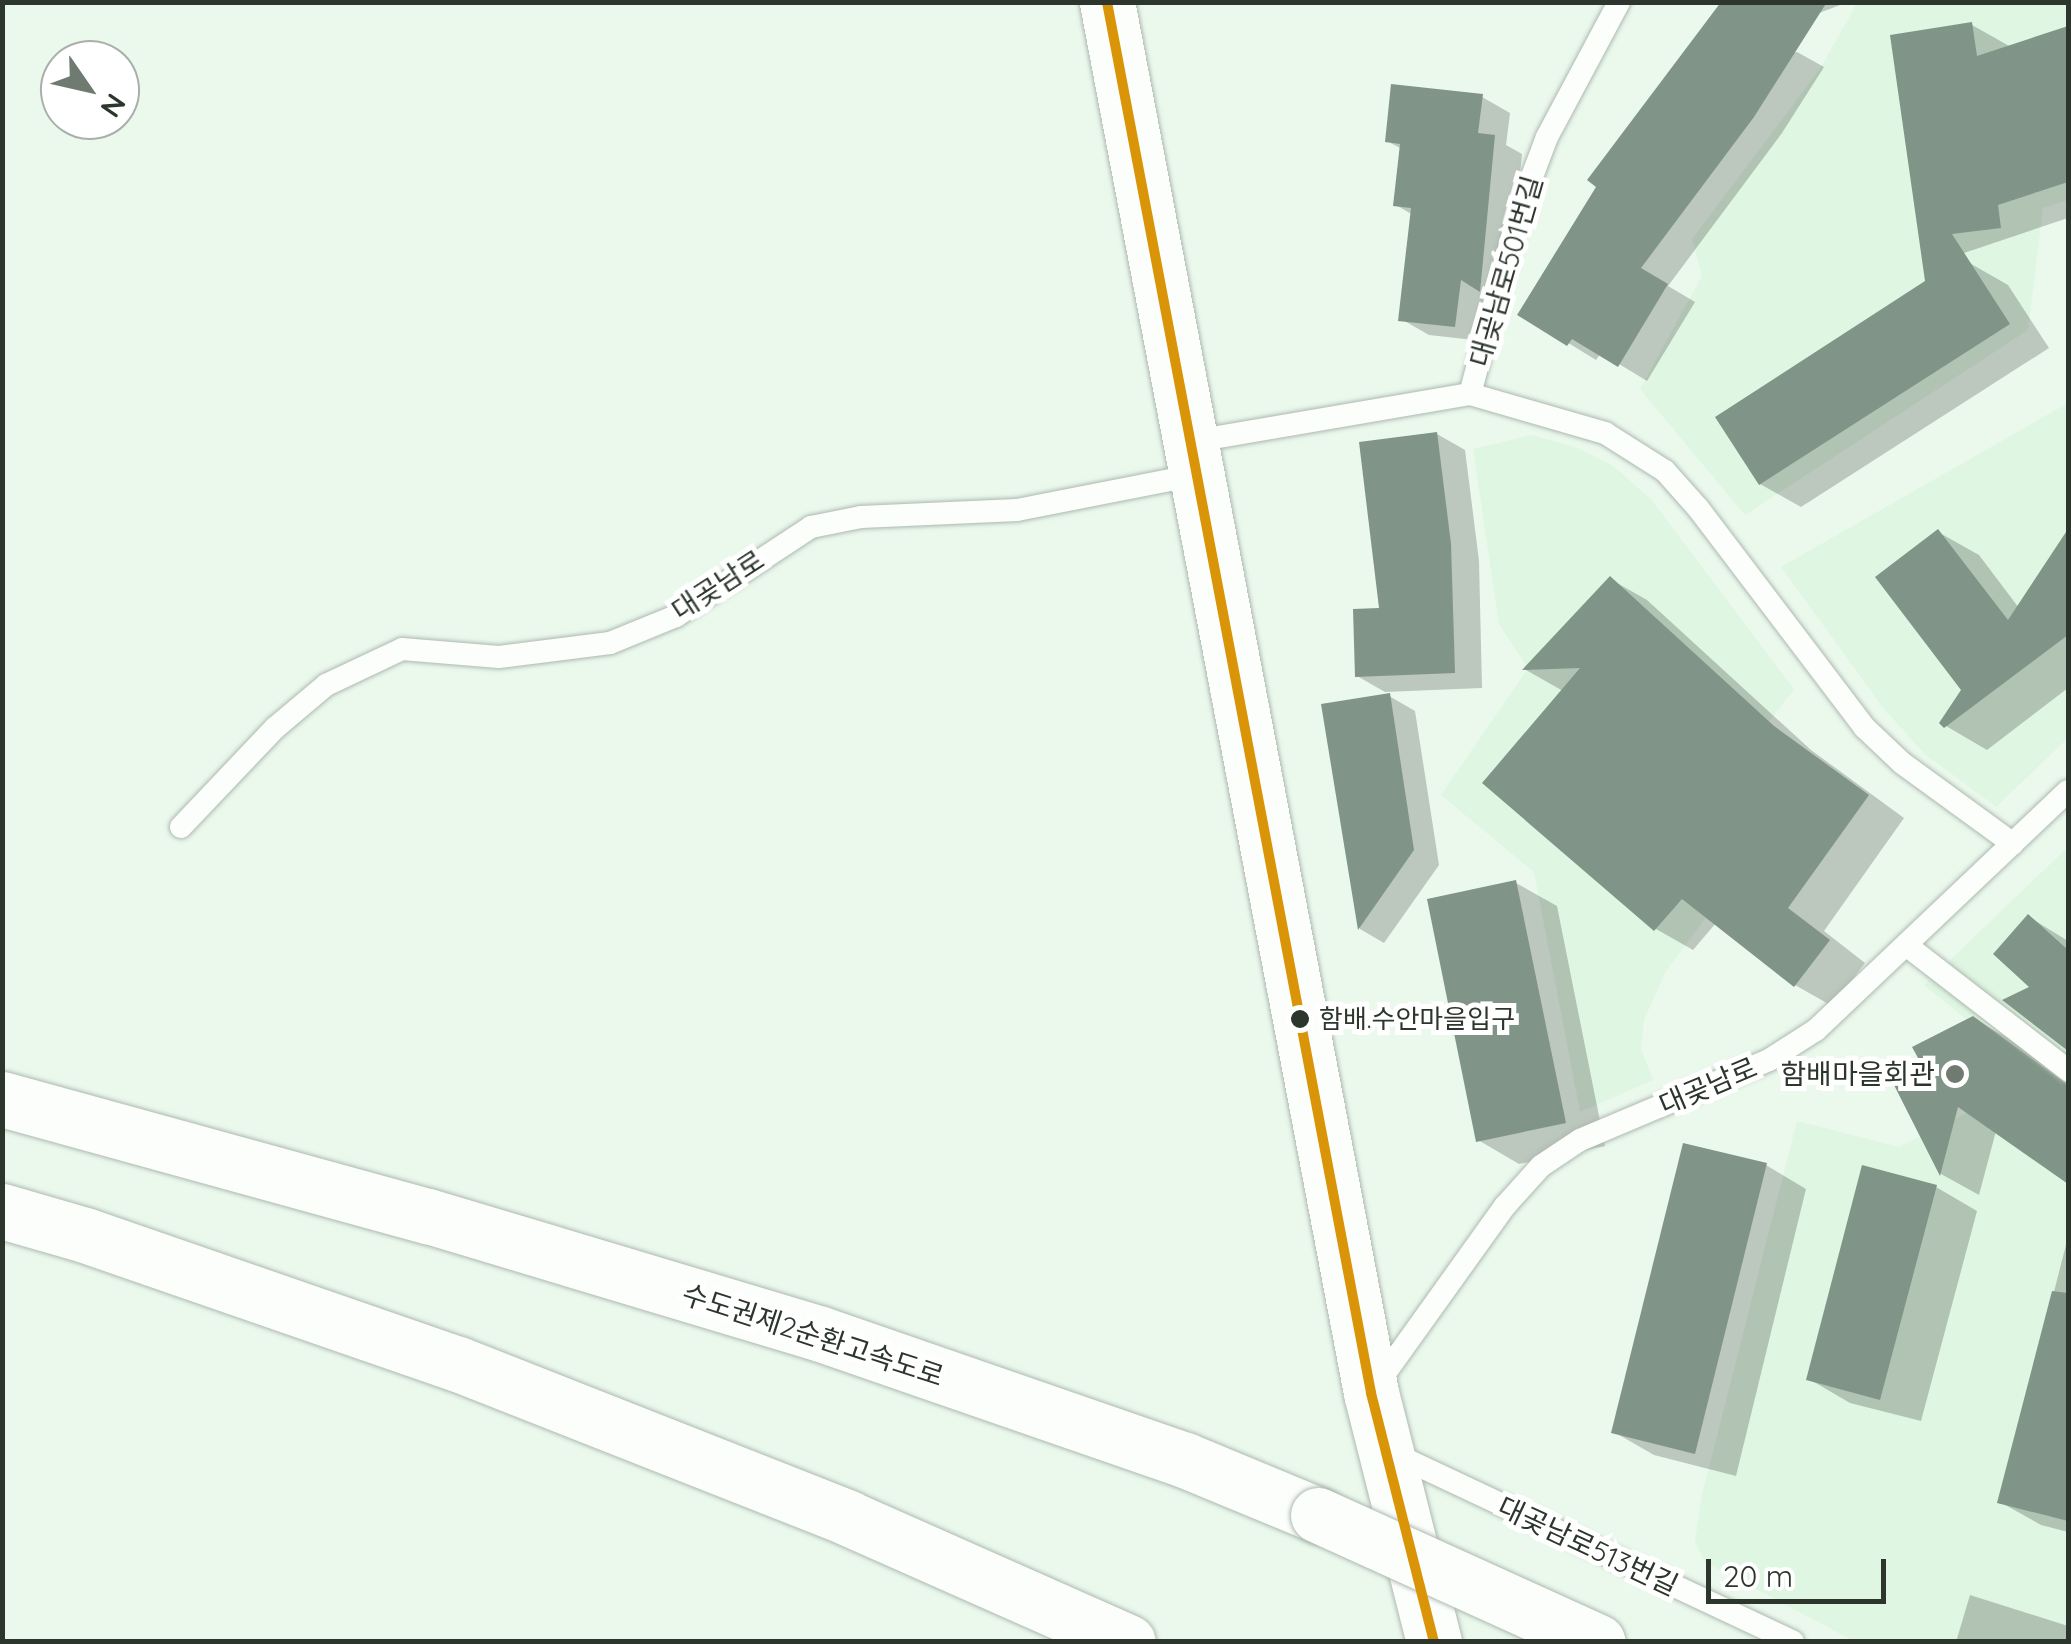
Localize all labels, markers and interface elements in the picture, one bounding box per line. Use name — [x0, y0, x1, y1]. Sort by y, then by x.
north arrow — [40, 40, 140, 140]
text: N — [93, 88, 134, 124]
street label: 대곶남로501번길 — [1463, 172, 1549, 370]
street label: 대곶남로 — [666, 543, 770, 627]
place label: 함배.수안마을입구 — [1319, 1003, 1515, 1035]
marker: 함배.수안마을입구 — [1290, 1009, 1310, 1029]
street label: 대곶남로 — [1654, 1050, 1762, 1122]
place label: 함배마을회관 — [1780, 1057, 1935, 1091]
marker: 함배마을회관 — [1944, 1063, 1966, 1085]
street label: 수도권제2순환고속도로 — [678, 1277, 948, 1393]
street label: 대곶남로513번길 — [1493, 1490, 1683, 1602]
scale bar — [1711, 1539, 1891, 1601]
text: 20 m — [1723, 1557, 1793, 1595]

